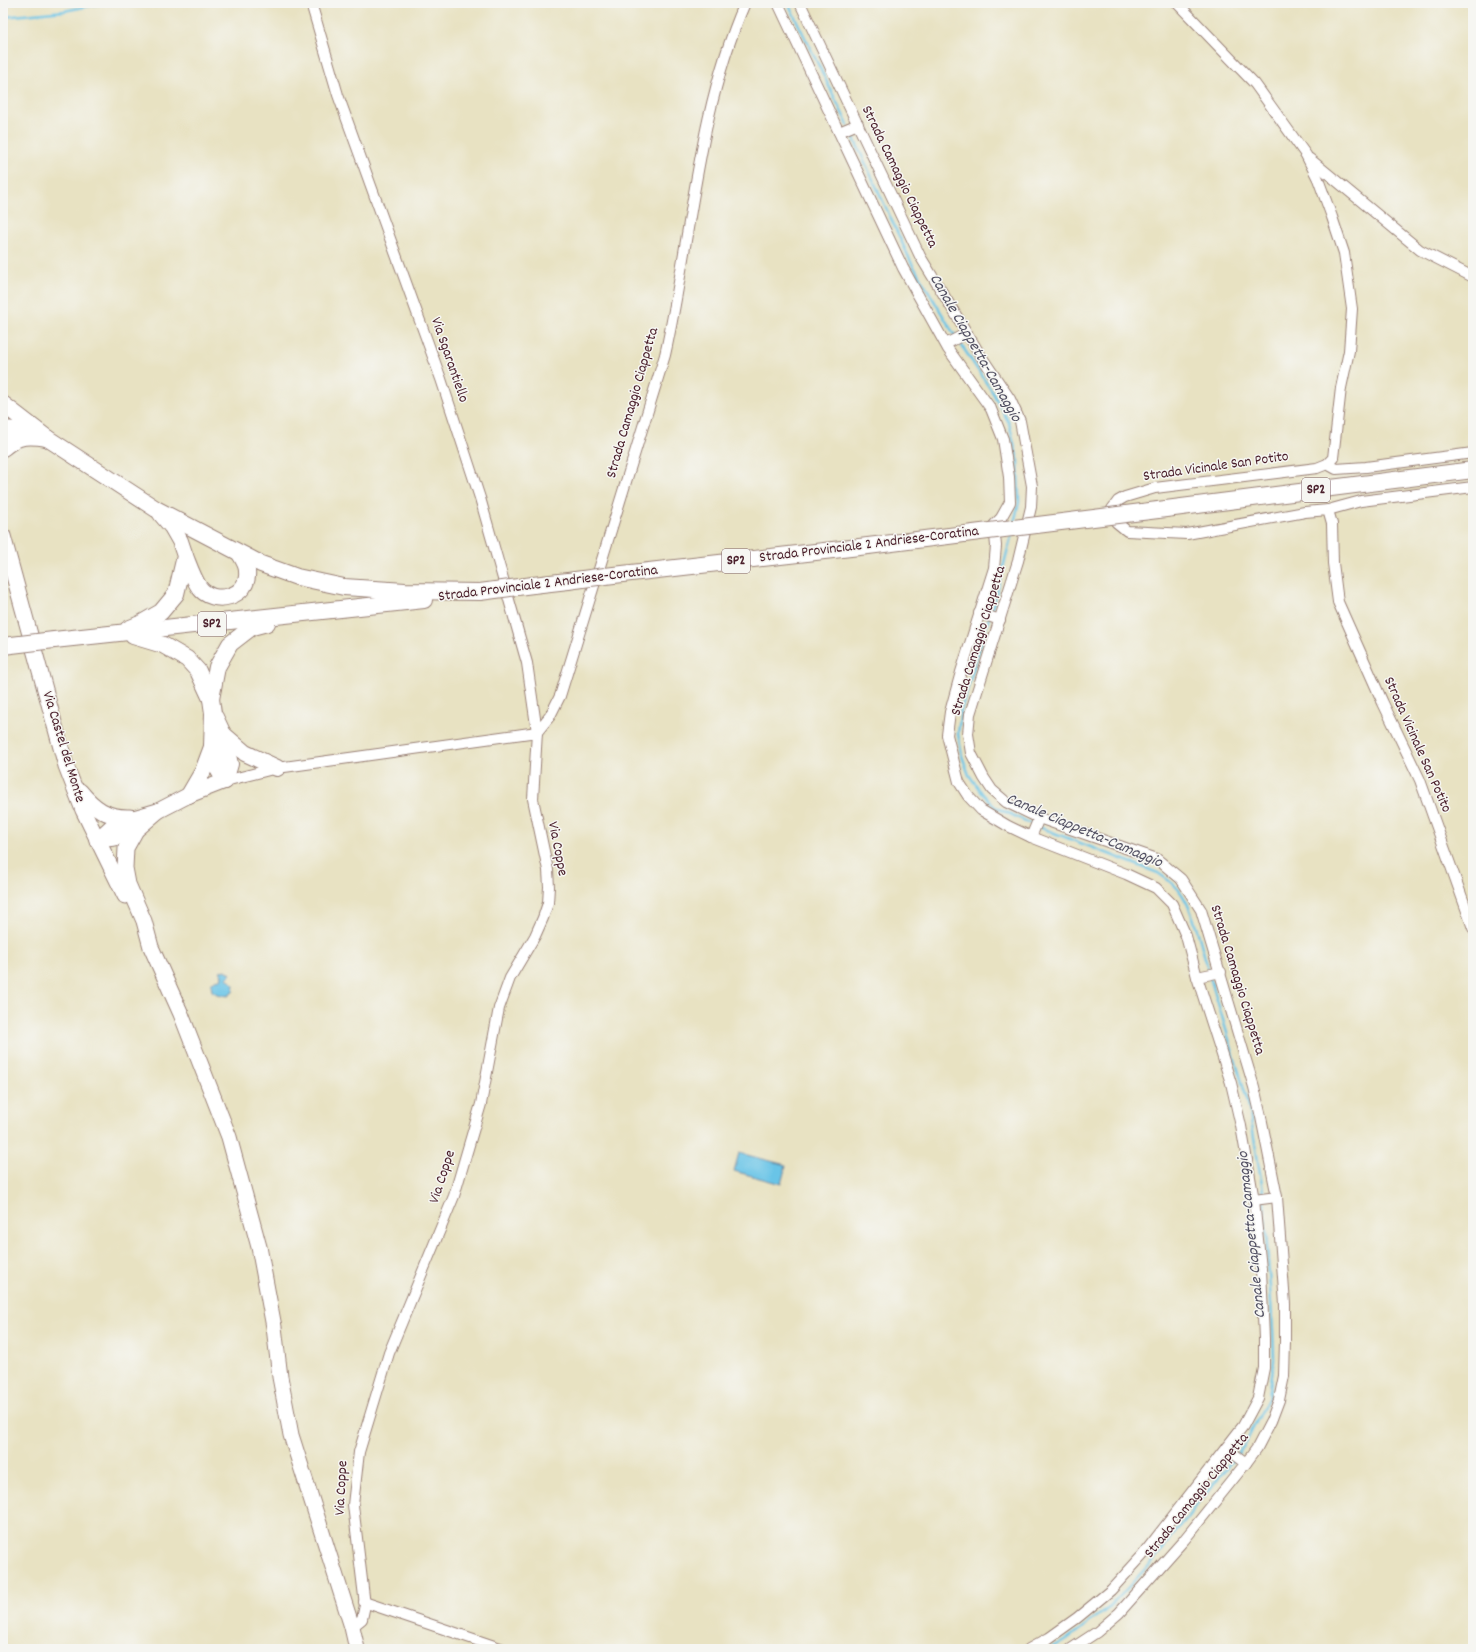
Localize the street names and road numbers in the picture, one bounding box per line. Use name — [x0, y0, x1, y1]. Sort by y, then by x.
street label: Strada Camaggio Ciappetta — [855, 102, 943, 253]
street label: Via Sgarantiello — [424, 314, 474, 406]
street label: Strada Camaggio Ciappetta — [601, 324, 665, 481]
street label: Strada Vicinale San Potito — [1142, 446, 1290, 488]
road number: SP2 — [1302, 478, 1330, 502]
street label: Strada Provinciale 2 Andriese-Coratina — [758, 521, 981, 569]
road number: SP2 — [722, 549, 750, 573]
street label: Strada Provinciale 2 Andriese-Coratina — [437, 560, 660, 608]
street label: Strada Camaggio Ciappetta — [946, 562, 1013, 719]
road number: SP2 — [198, 612, 226, 636]
street label: Strada Vicinale San Potito — [1377, 674, 1457, 817]
street label: Via Castel del Monte — [36, 689, 91, 806]
street label: Via Coppe — [541, 820, 573, 878]
street label: Strada Camaggio Ciappetta — [1204, 902, 1271, 1059]
street label: Via Coppe — [424, 1147, 462, 1207]
street label: Strada Camaggio Ciappetta — [1139, 1428, 1255, 1563]
street label: Via Coppe — [330, 1460, 354, 1516]

